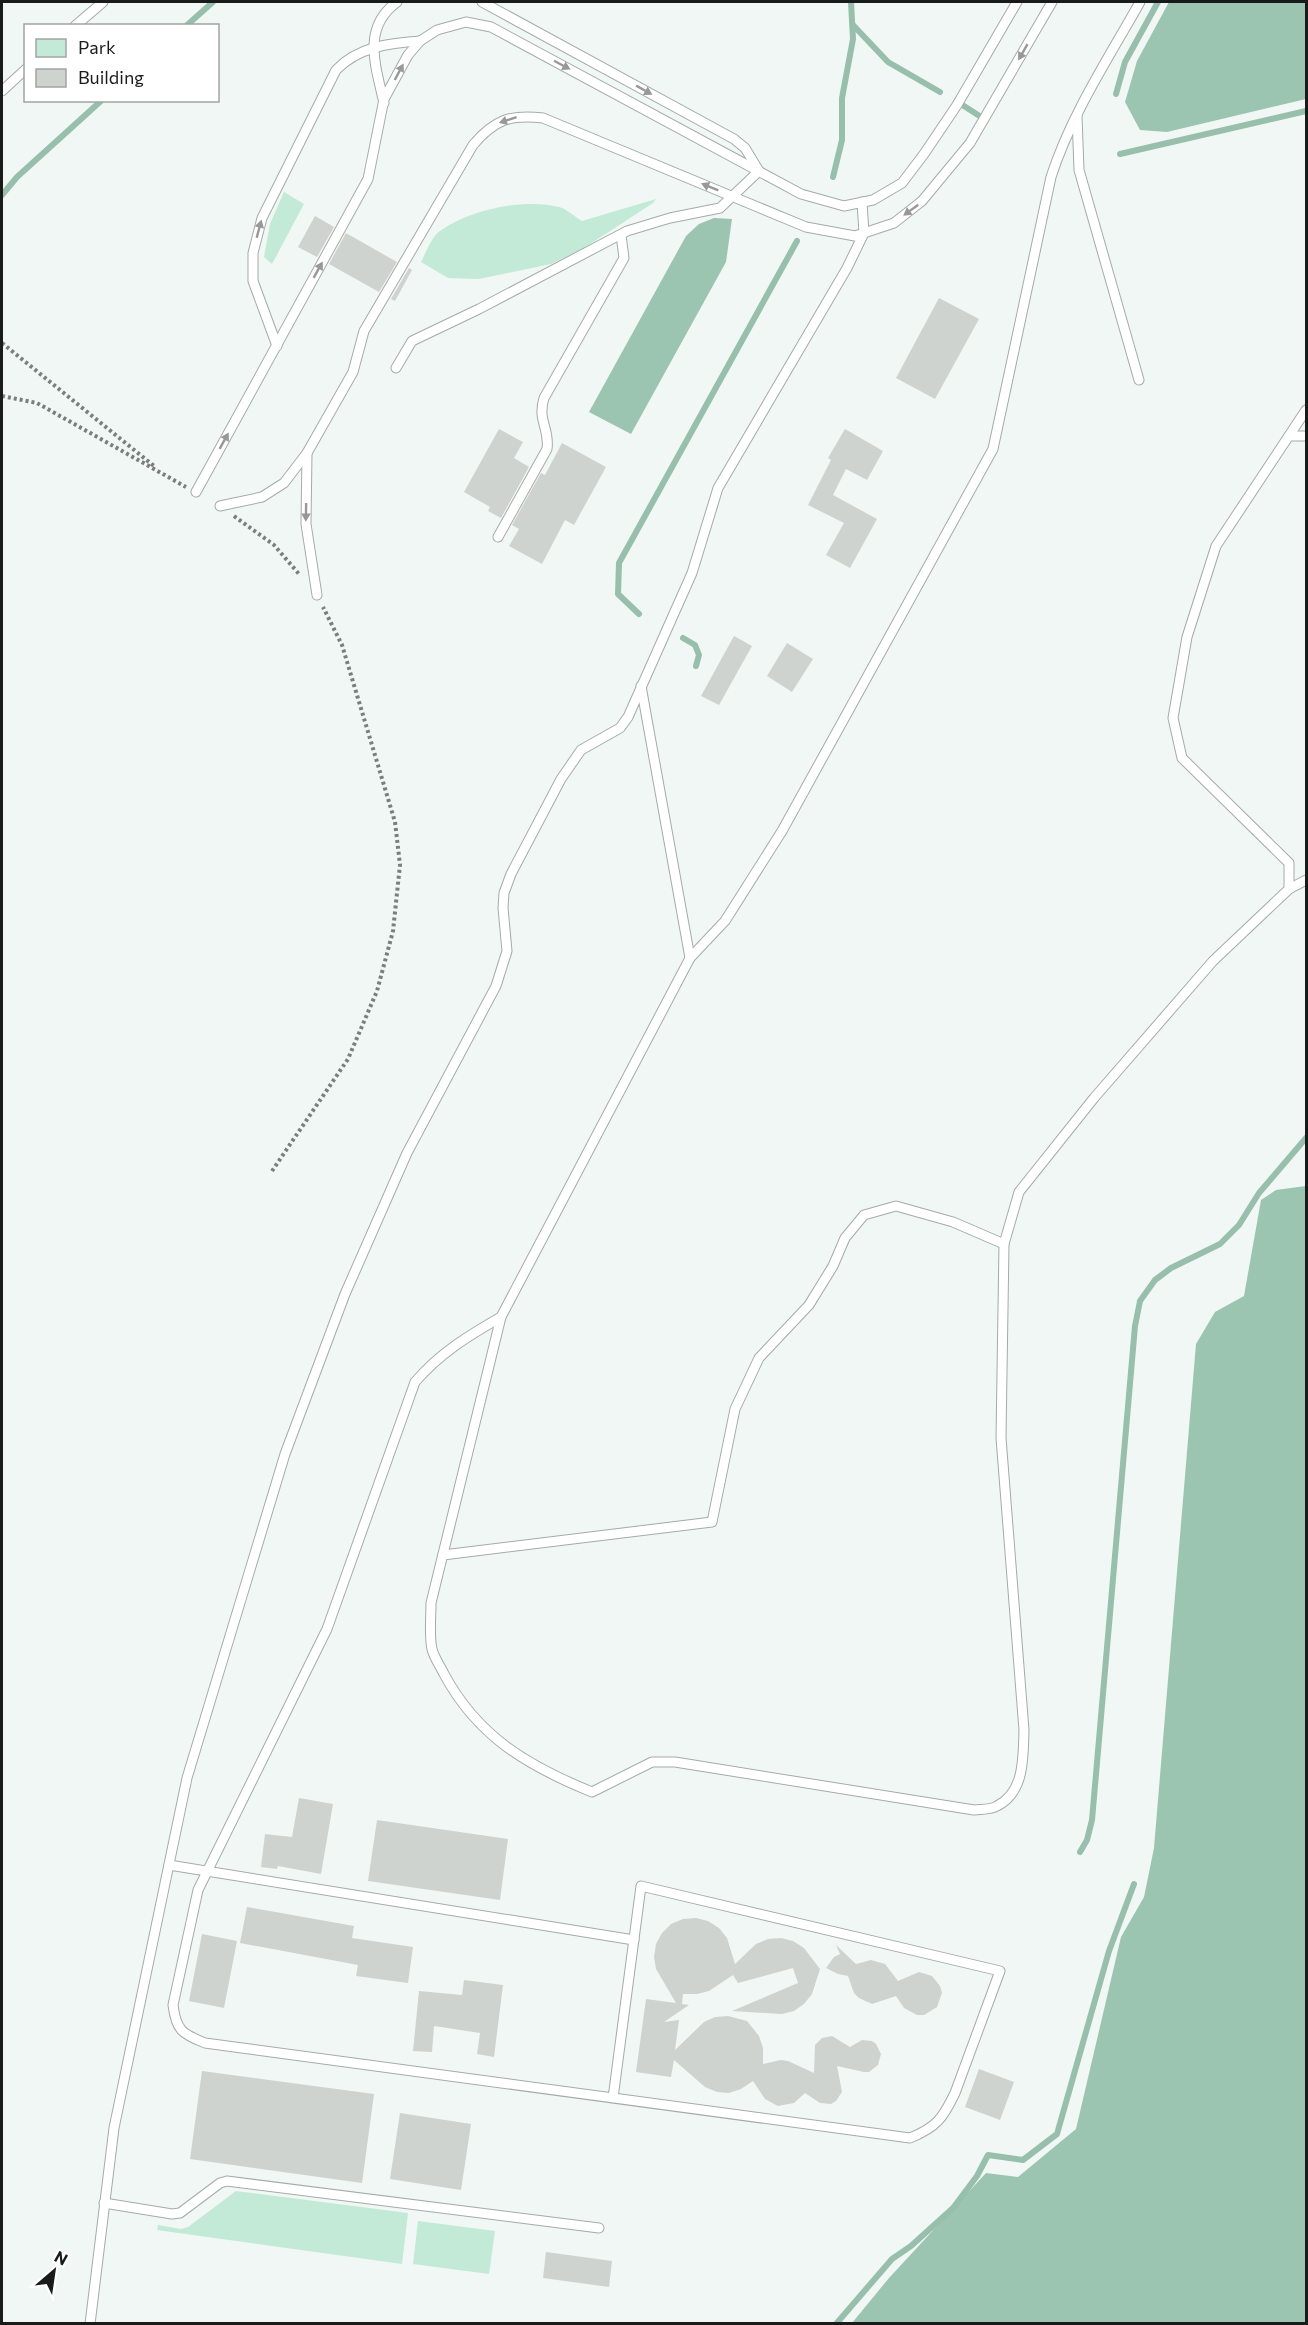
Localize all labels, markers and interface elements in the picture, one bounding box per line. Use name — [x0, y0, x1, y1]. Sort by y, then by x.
legend — [24, 24, 219, 102]
text: Park — [78, 36, 116, 58]
one-way arrow — [1018, 44, 1028, 61]
one-way arrow — [554, 60, 571, 70]
one-way arrow — [393, 63, 403, 81]
text: Building — [78, 66, 144, 88]
one-way arrow — [636, 85, 653, 95]
one-way arrow — [499, 116, 517, 125]
one-way arrow — [700, 182, 718, 192]
one-way arrow — [903, 204, 919, 216]
one-way arrow — [255, 220, 264, 238]
one-way arrow — [313, 261, 323, 278]
one-way arrow — [219, 432, 229, 449]
one-way arrow — [302, 502, 311, 521]
north arrow — [24, 2241, 84, 2301]
text: N — [52, 2246, 71, 2269]

